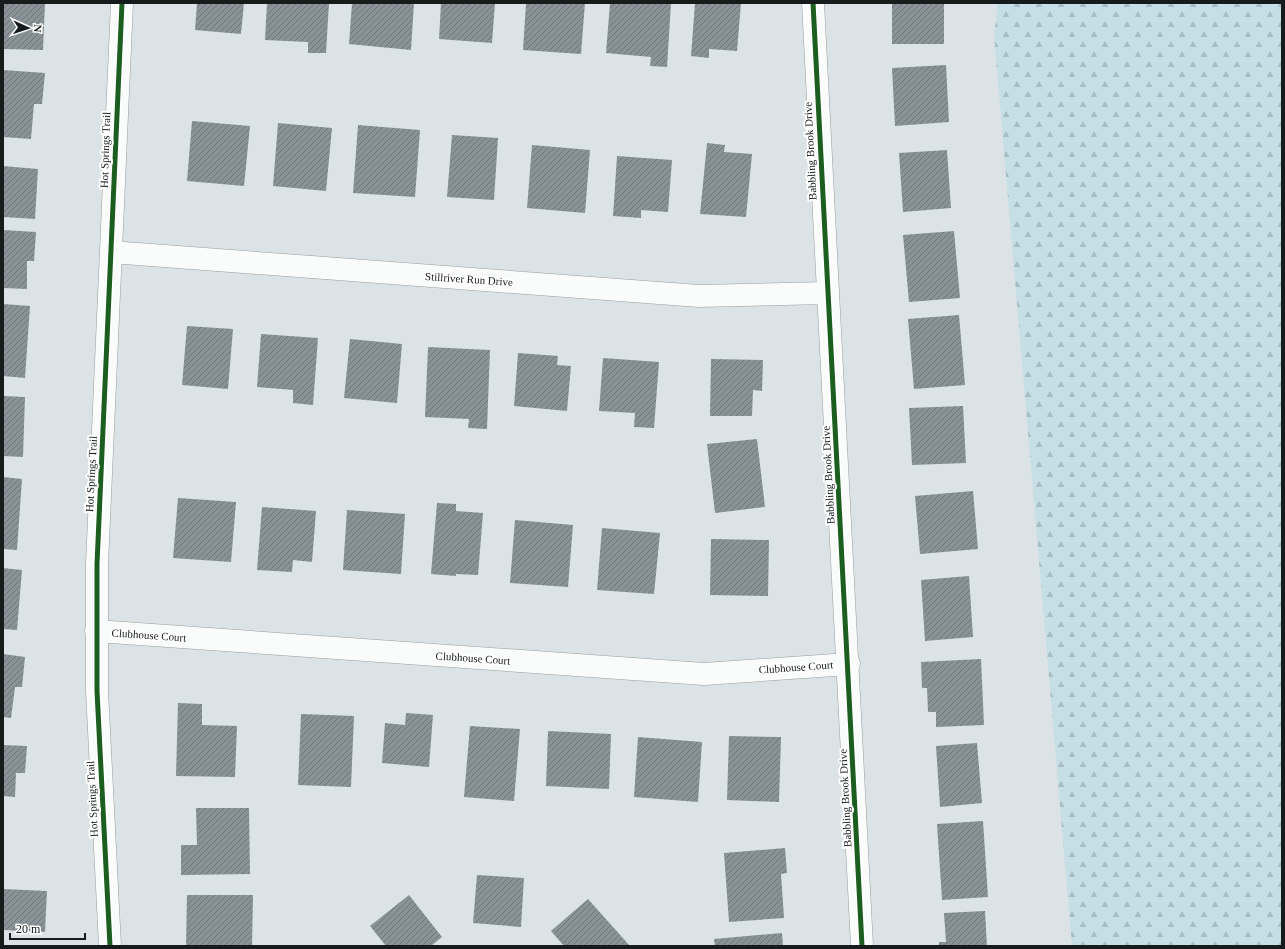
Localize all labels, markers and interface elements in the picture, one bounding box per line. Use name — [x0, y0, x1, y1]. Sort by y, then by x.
north arrow — [8, 8, 48, 48]
text: N — [32, 24, 44, 33]
street label: Babbling Brook Drive — [801, 101, 819, 200]
street label: Hot Springs Trail — [98, 112, 112, 188]
street label: Stillriver Run Drive — [425, 270, 513, 288]
street label: Babbling Brook Drive — [819, 425, 837, 524]
street label: Hot Springs Trail — [83, 436, 99, 512]
street label: Clubhouse Court — [111, 626, 187, 644]
street label: Clubhouse Court — [435, 649, 511, 667]
street label: Clubhouse Court — [758, 658, 834, 676]
street label: Babbling Brook Drive — [836, 748, 854, 847]
street label: Hot Springs Trail — [84, 761, 100, 837]
scale bar — [10, 915, 85, 941]
text: 20 m — [16, 922, 41, 936]

